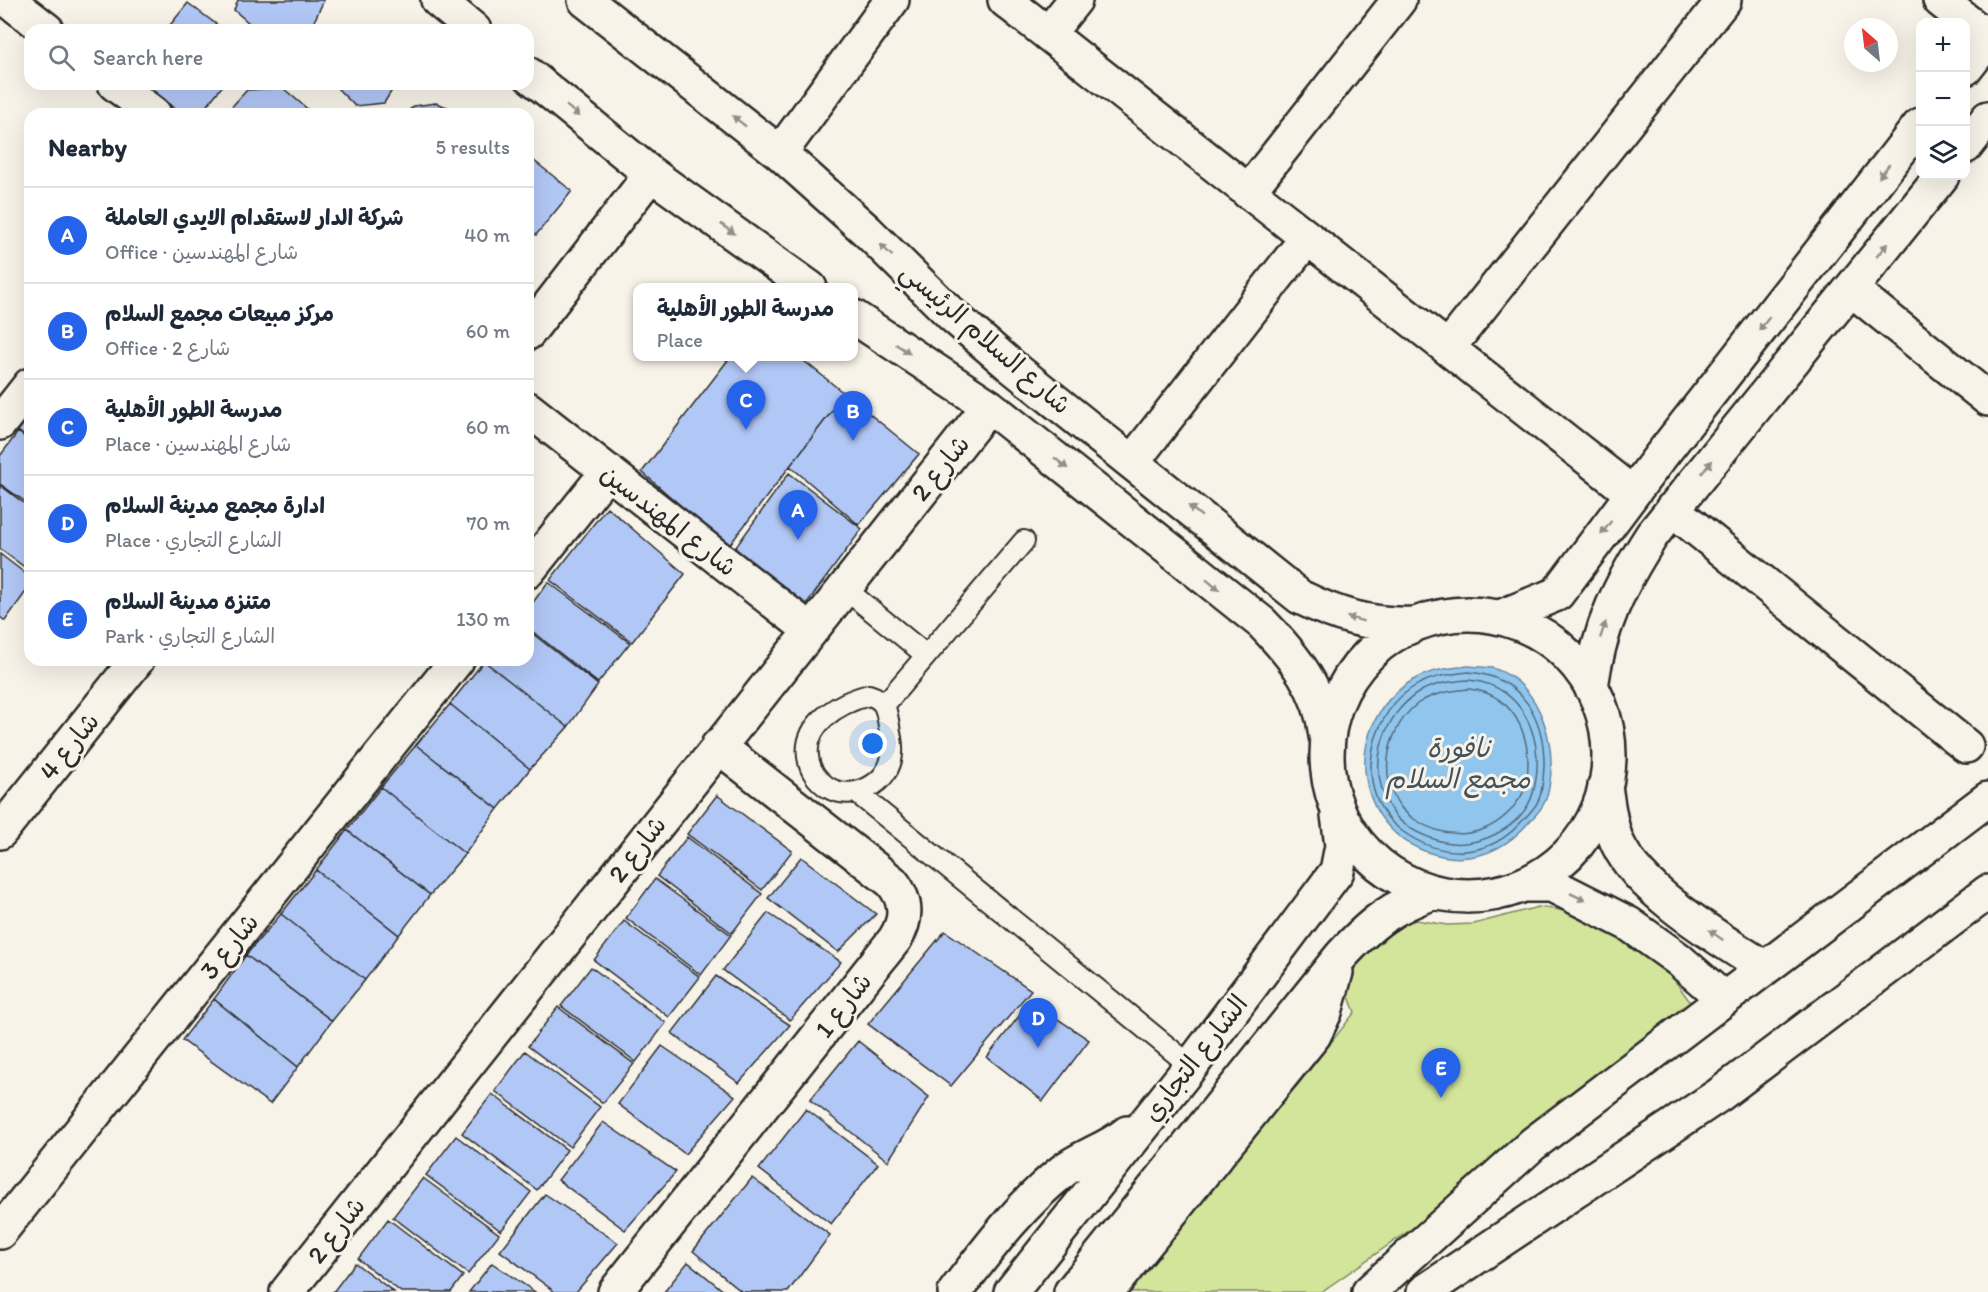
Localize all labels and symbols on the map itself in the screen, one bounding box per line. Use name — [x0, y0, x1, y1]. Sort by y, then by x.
north arrow — [1844, 18, 1898, 72]
one-way arrow — [565, 104, 581, 117]
one-way arrow — [732, 116, 747, 128]
one-way arrow — [1878, 163, 1891, 179]
one-way arrow — [720, 223, 736, 235]
one-way arrow — [1875, 242, 1887, 257]
one-way arrow — [878, 243, 893, 257]
street label: شارع السلام الرئيسي — [890, 255, 1078, 426]
one-way arrow — [1758, 317, 1770, 332]
one-way arrow — [894, 344, 911, 355]
pin: C — [726, 380, 766, 430]
pin: B — [834, 392, 872, 441]
street label: شارع 2 — [904, 428, 978, 509]
street label: شارع المهندسين — [593, 457, 744, 585]
one-way arrow — [1053, 457, 1068, 469]
one-way arrow — [1700, 459, 1713, 475]
pin: A — [778, 490, 818, 540]
one-way arrow — [1187, 506, 1202, 518]
one-way arrow — [1600, 521, 1612, 536]
one-way arrow — [1205, 578, 1221, 591]
one-way arrow — [1346, 614, 1364, 623]
one-way arrow — [1599, 621, 1608, 639]
street label: شارع 4 — [32, 706, 107, 788]
your location — [858, 729, 887, 758]
water label: نافورة مجمع السلام — [1386, 731, 1531, 800]
street label: شارع 2 — [601, 809, 675, 890]
one-way arrow — [1570, 893, 1587, 902]
street label: شارع 3 — [193, 906, 267, 987]
one-way arrow — [1709, 929, 1725, 941]
street label: شارع 1 — [808, 966, 880, 1045]
street label: الشارع التجاري — [1136, 988, 1257, 1130]
pin: D — [1018, 998, 1058, 1048]
pin: E — [1422, 1048, 1460, 1098]
street label: شارع 2 — [300, 1190, 374, 1271]

